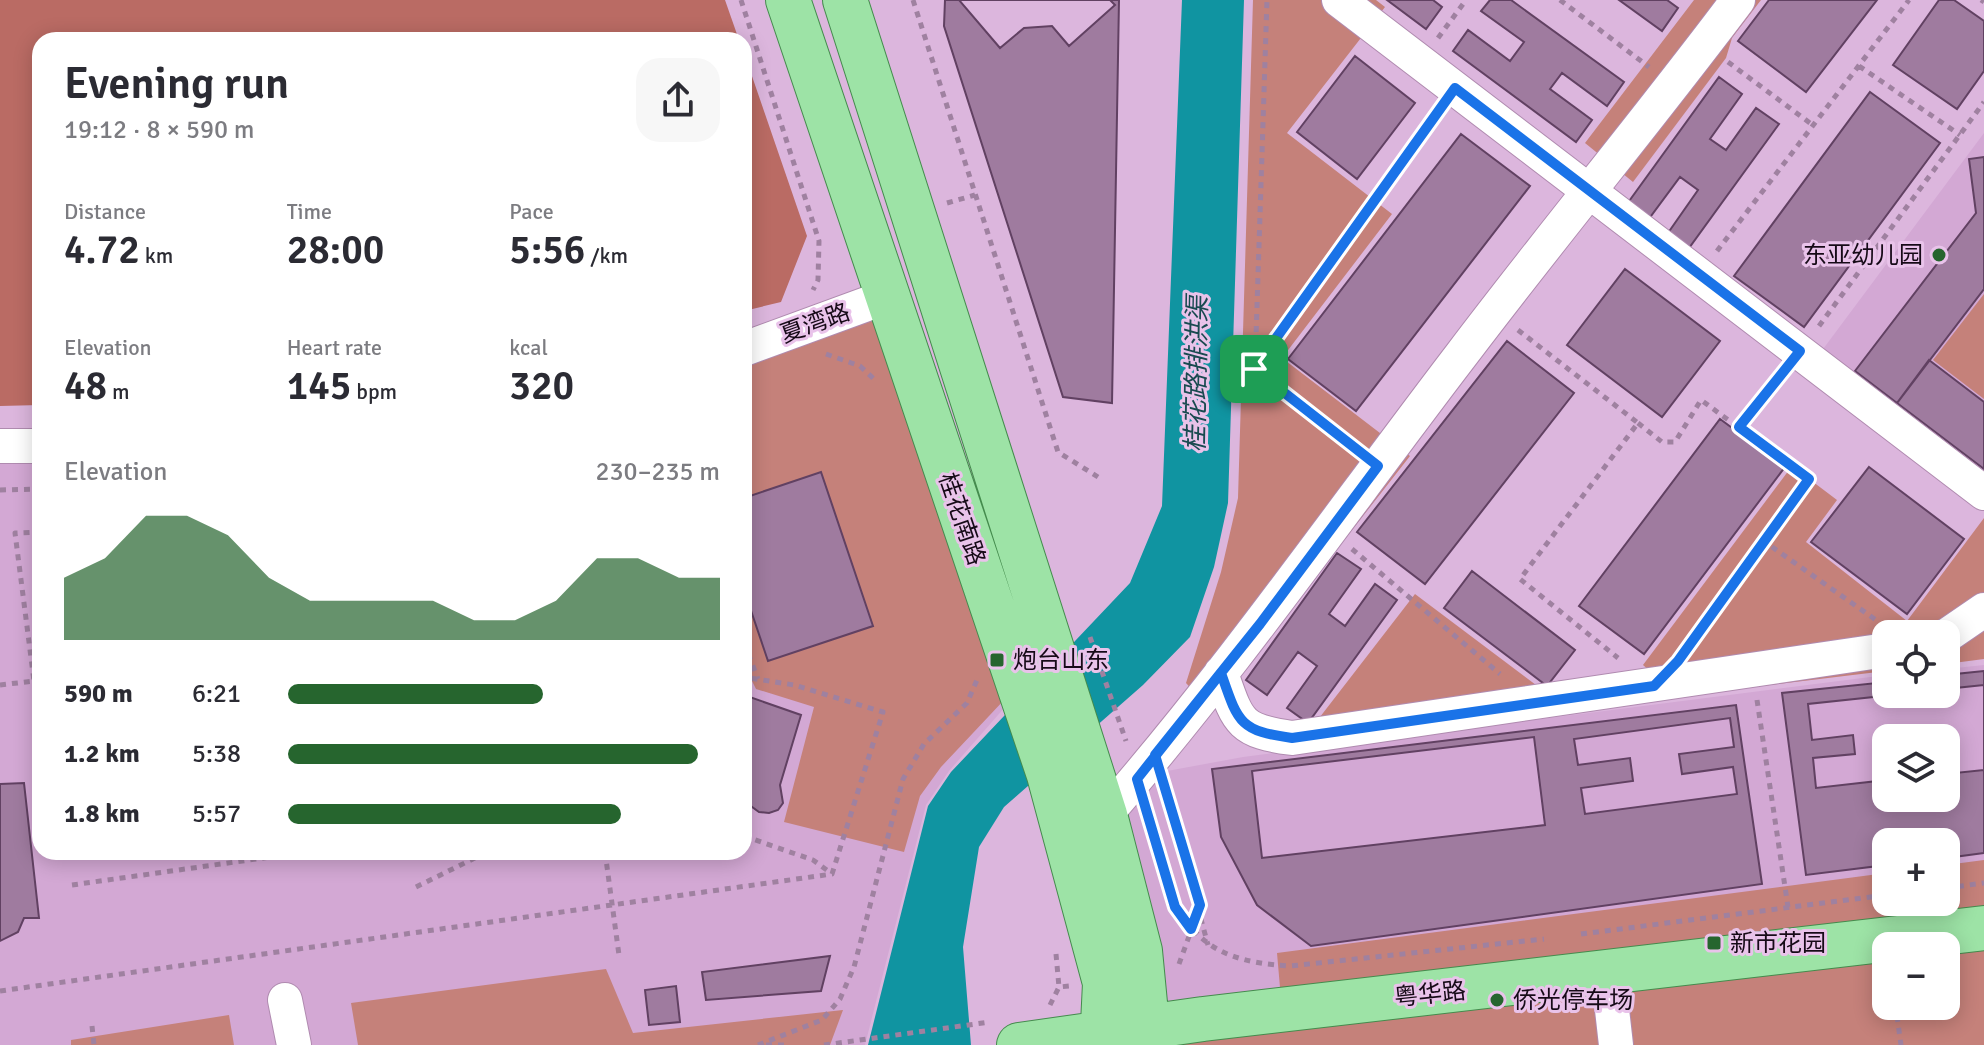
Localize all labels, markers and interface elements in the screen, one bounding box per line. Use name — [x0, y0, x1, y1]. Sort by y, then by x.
text: Evening run — [64, 57, 289, 111]
button: share — [636, 58, 720, 142]
text: 19:12 · 8 × 590 m — [64, 114, 255, 146]
text: Distance — [64, 198, 146, 225]
text: Time — [287, 198, 332, 225]
text: Pace — [509, 198, 554, 225]
text: 4.72 — [64, 225, 140, 275]
text: 28:00 — [287, 225, 384, 275]
text: 5:56 — [509, 225, 585, 275]
place label: 东亚幼儿园 — [1803, 240, 1923, 270]
text: km — [140, 242, 173, 269]
text: /km — [585, 242, 628, 269]
marker: 东亚幼儿园 — [1930, 246, 1948, 264]
water label: 桂花路排洪渠 — [1180, 292, 1214, 452]
street label: 夏湾路 — [776, 297, 854, 349]
text: Elevation — [64, 334, 152, 361]
text: Heart rate — [287, 334, 382, 361]
text: kcal — [509, 334, 548, 361]
pin — [1220, 335, 1288, 403]
icon: arrive — [1232, 347, 1276, 391]
text: 48 — [64, 361, 107, 411]
text: 145 — [287, 361, 351, 411]
text: 320 — [509, 361, 574, 411]
text: m — [107, 378, 130, 405]
text: bpm — [351, 378, 397, 405]
text: Elevation — [64, 456, 168, 488]
text: 230–235 m — [596, 456, 720, 488]
street label: 桂花南路 — [932, 469, 992, 569]
map controls — [1872, 620, 1960, 1020]
button: locate — [1872, 620, 1960, 708]
place label: 炮台山东 — [1013, 645, 1109, 675]
marker: 炮台山东 — [988, 651, 1006, 669]
text: 590 m — [64, 678, 133, 710]
text: 6:21 — [192, 678, 241, 710]
button: layers — [1872, 724, 1960, 812]
text: 1.2 km — [64, 738, 140, 770]
text: 5:38 — [192, 738, 241, 770]
text: 1.8 km — [64, 798, 140, 830]
text: 5:57 — [192, 798, 241, 830]
button: + — [1872, 828, 1960, 916]
place label: 新市花园 — [1730, 928, 1826, 958]
button: − — [1872, 932, 1960, 1020]
marker: 新市花园 — [1705, 934, 1723, 952]
street label: 粤华路 — [1393, 975, 1467, 1013]
place label: 侨光停车场 — [1513, 985, 1633, 1015]
marker: 侨光停车场 — [1488, 991, 1506, 1009]

